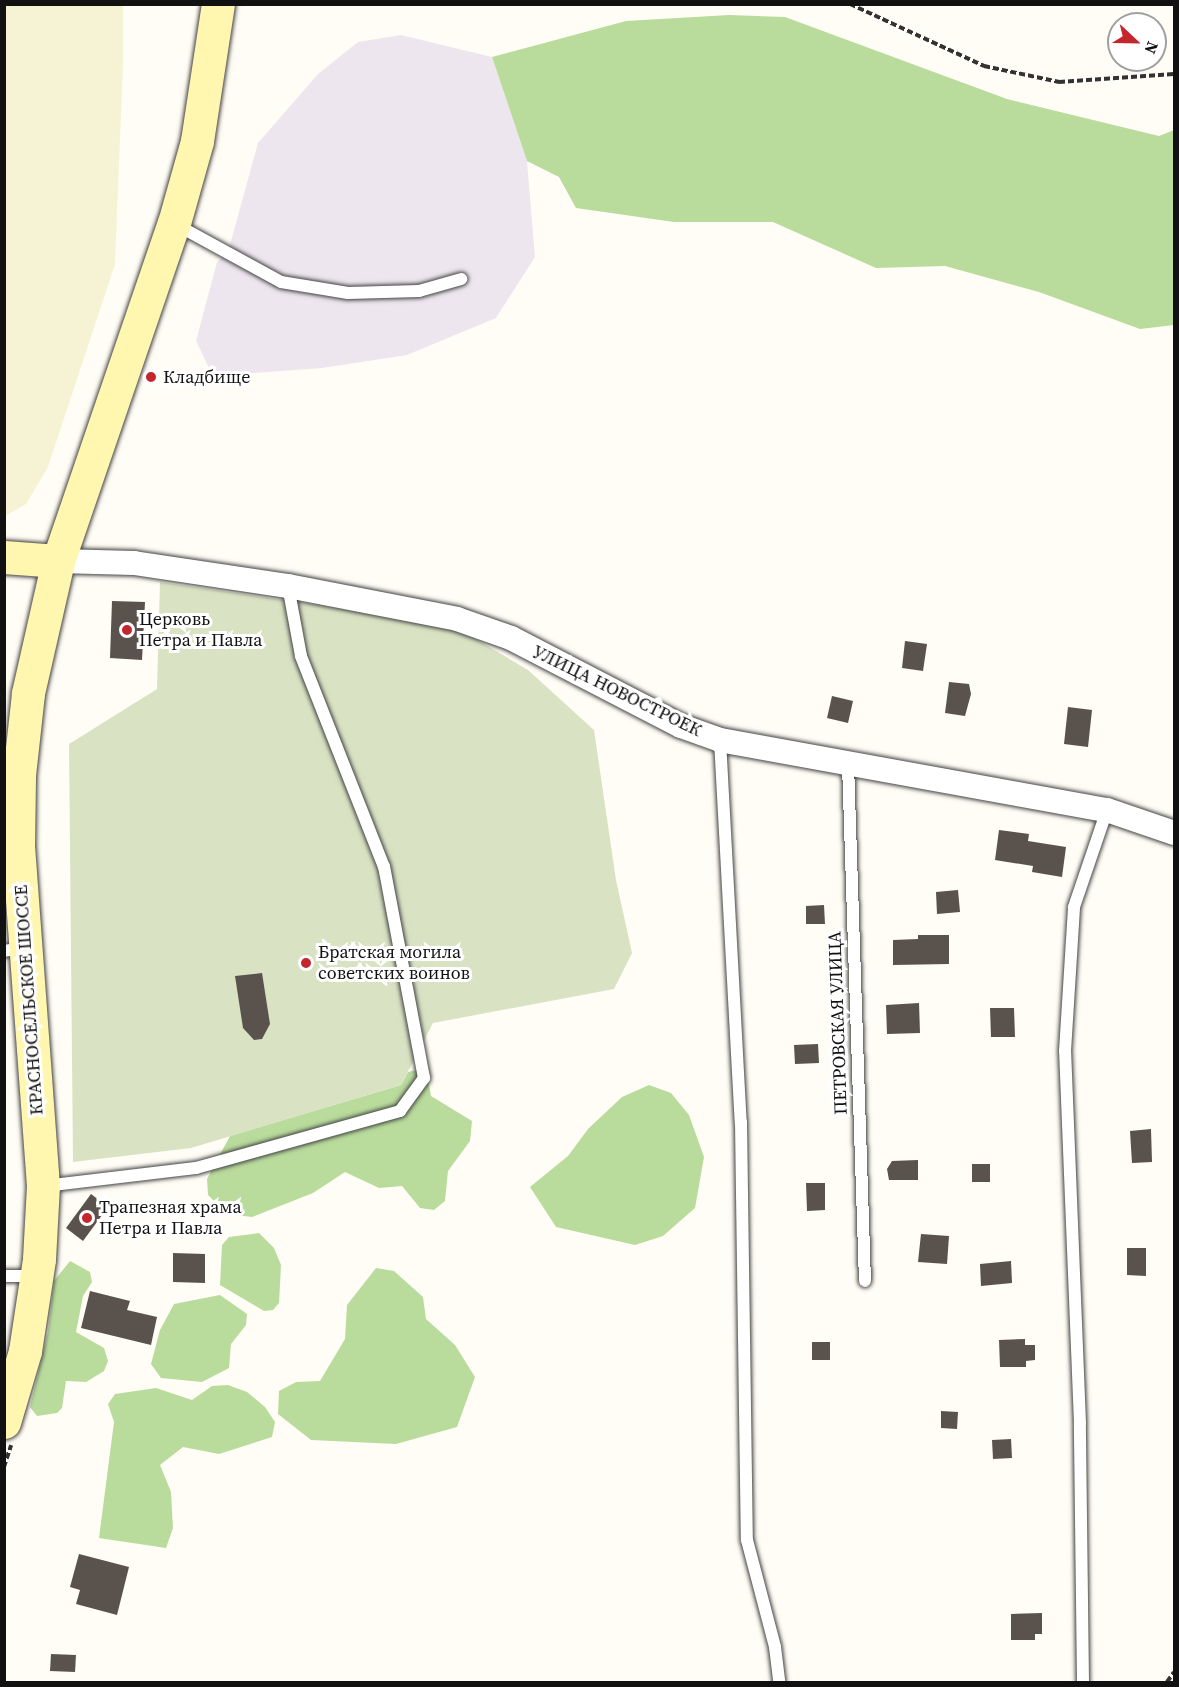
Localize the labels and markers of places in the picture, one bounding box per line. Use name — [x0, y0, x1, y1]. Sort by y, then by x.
place label: Кладбище — [163, 366, 250, 388]
marker: Кладбище — [144, 370, 158, 384]
place label: Церковь Петра и Павла — [139, 609, 262, 652]
marker: Церковь Петра и Павла — [120, 623, 134, 637]
place label: Братская могила советских воинов — [318, 942, 470, 984]
marker: Братская могила советских воинов — [299, 956, 313, 970]
place label: Трапезная храма Петра и Павла — [99, 1197, 242, 1240]
marker: Трапезная храма Петра и Павла — [80, 1211, 94, 1225]

